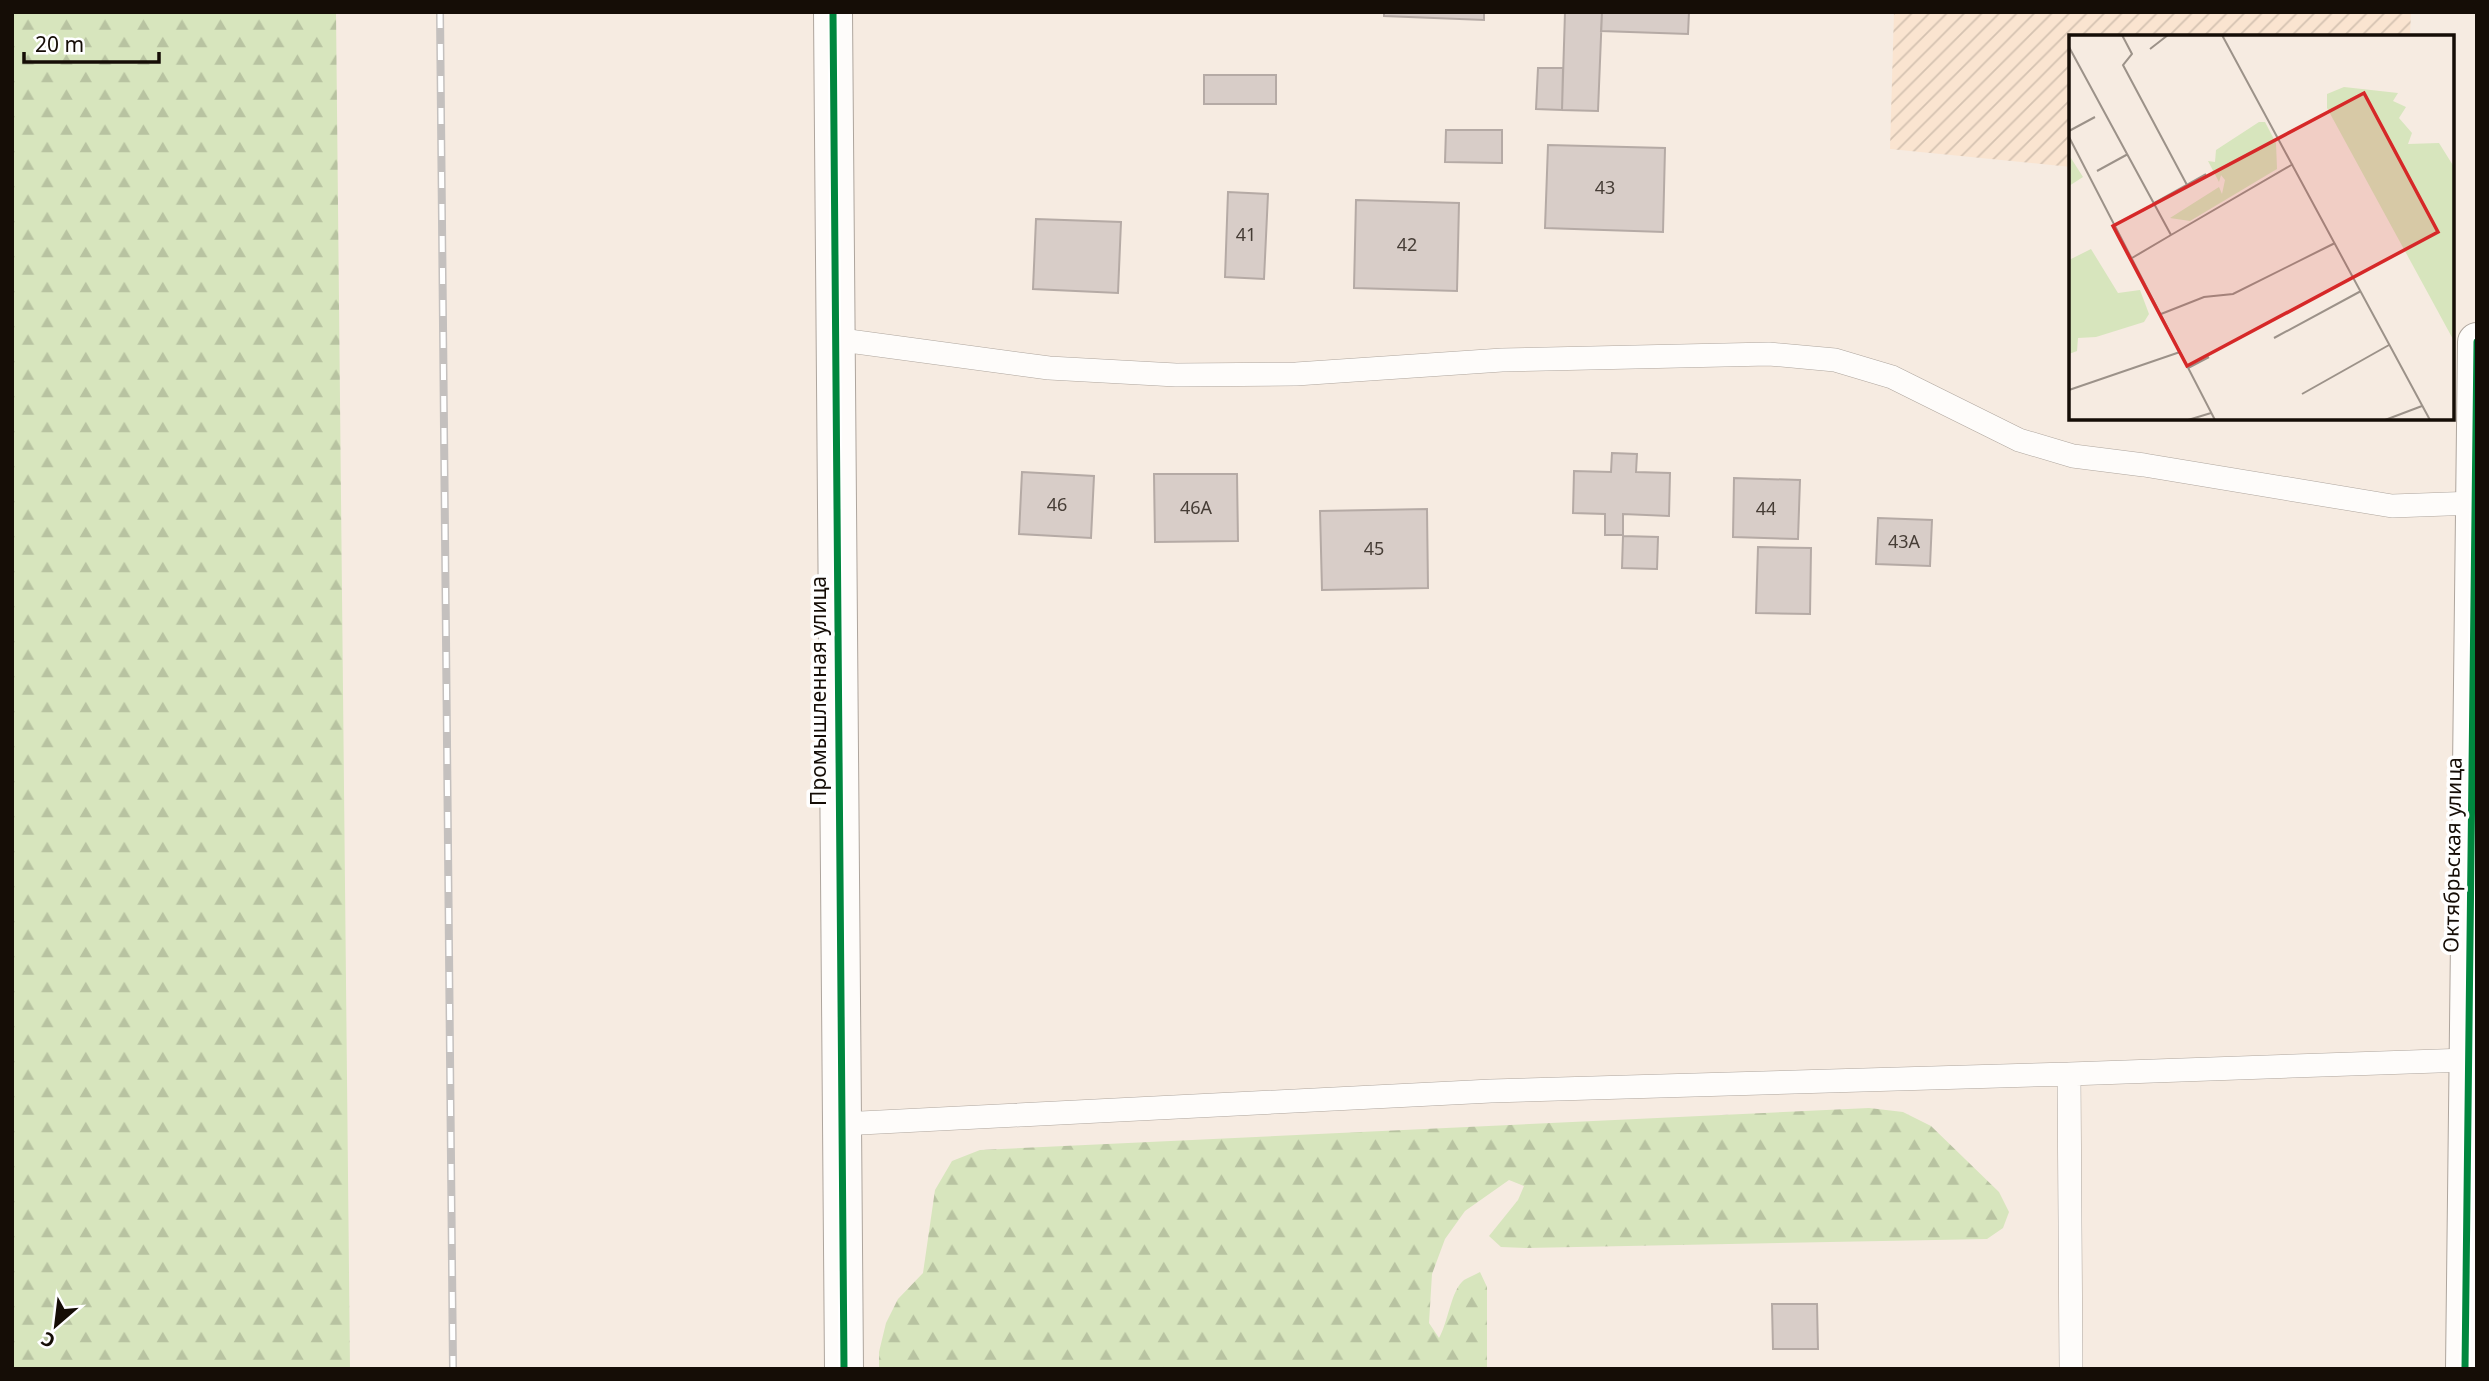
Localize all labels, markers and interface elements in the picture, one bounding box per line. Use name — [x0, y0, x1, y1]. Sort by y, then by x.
scale bar — [24, 21, 159, 65]
text: 20 m — [35, 30, 84, 58]
inset map — [2069, 35, 2454, 420]
house number: 43 — [1595, 175, 1615, 199]
house number: 41 — [1236, 222, 1256, 246]
house number: 42 — [1397, 232, 1417, 256]
house number: 46 — [1047, 492, 1067, 516]
house number: 46А — [1180, 495, 1213, 519]
house number: 44 — [1756, 496, 1776, 520]
house number: 43А — [1888, 529, 1921, 553]
house number: 45 — [1364, 536, 1384, 560]
street label: Промышленная улица — [804, 576, 832, 806]
street label: Октябрьская улица — [2436, 757, 2468, 953]
north arrow — [21, 1290, 91, 1360]
text: С — [37, 1326, 60, 1354]

